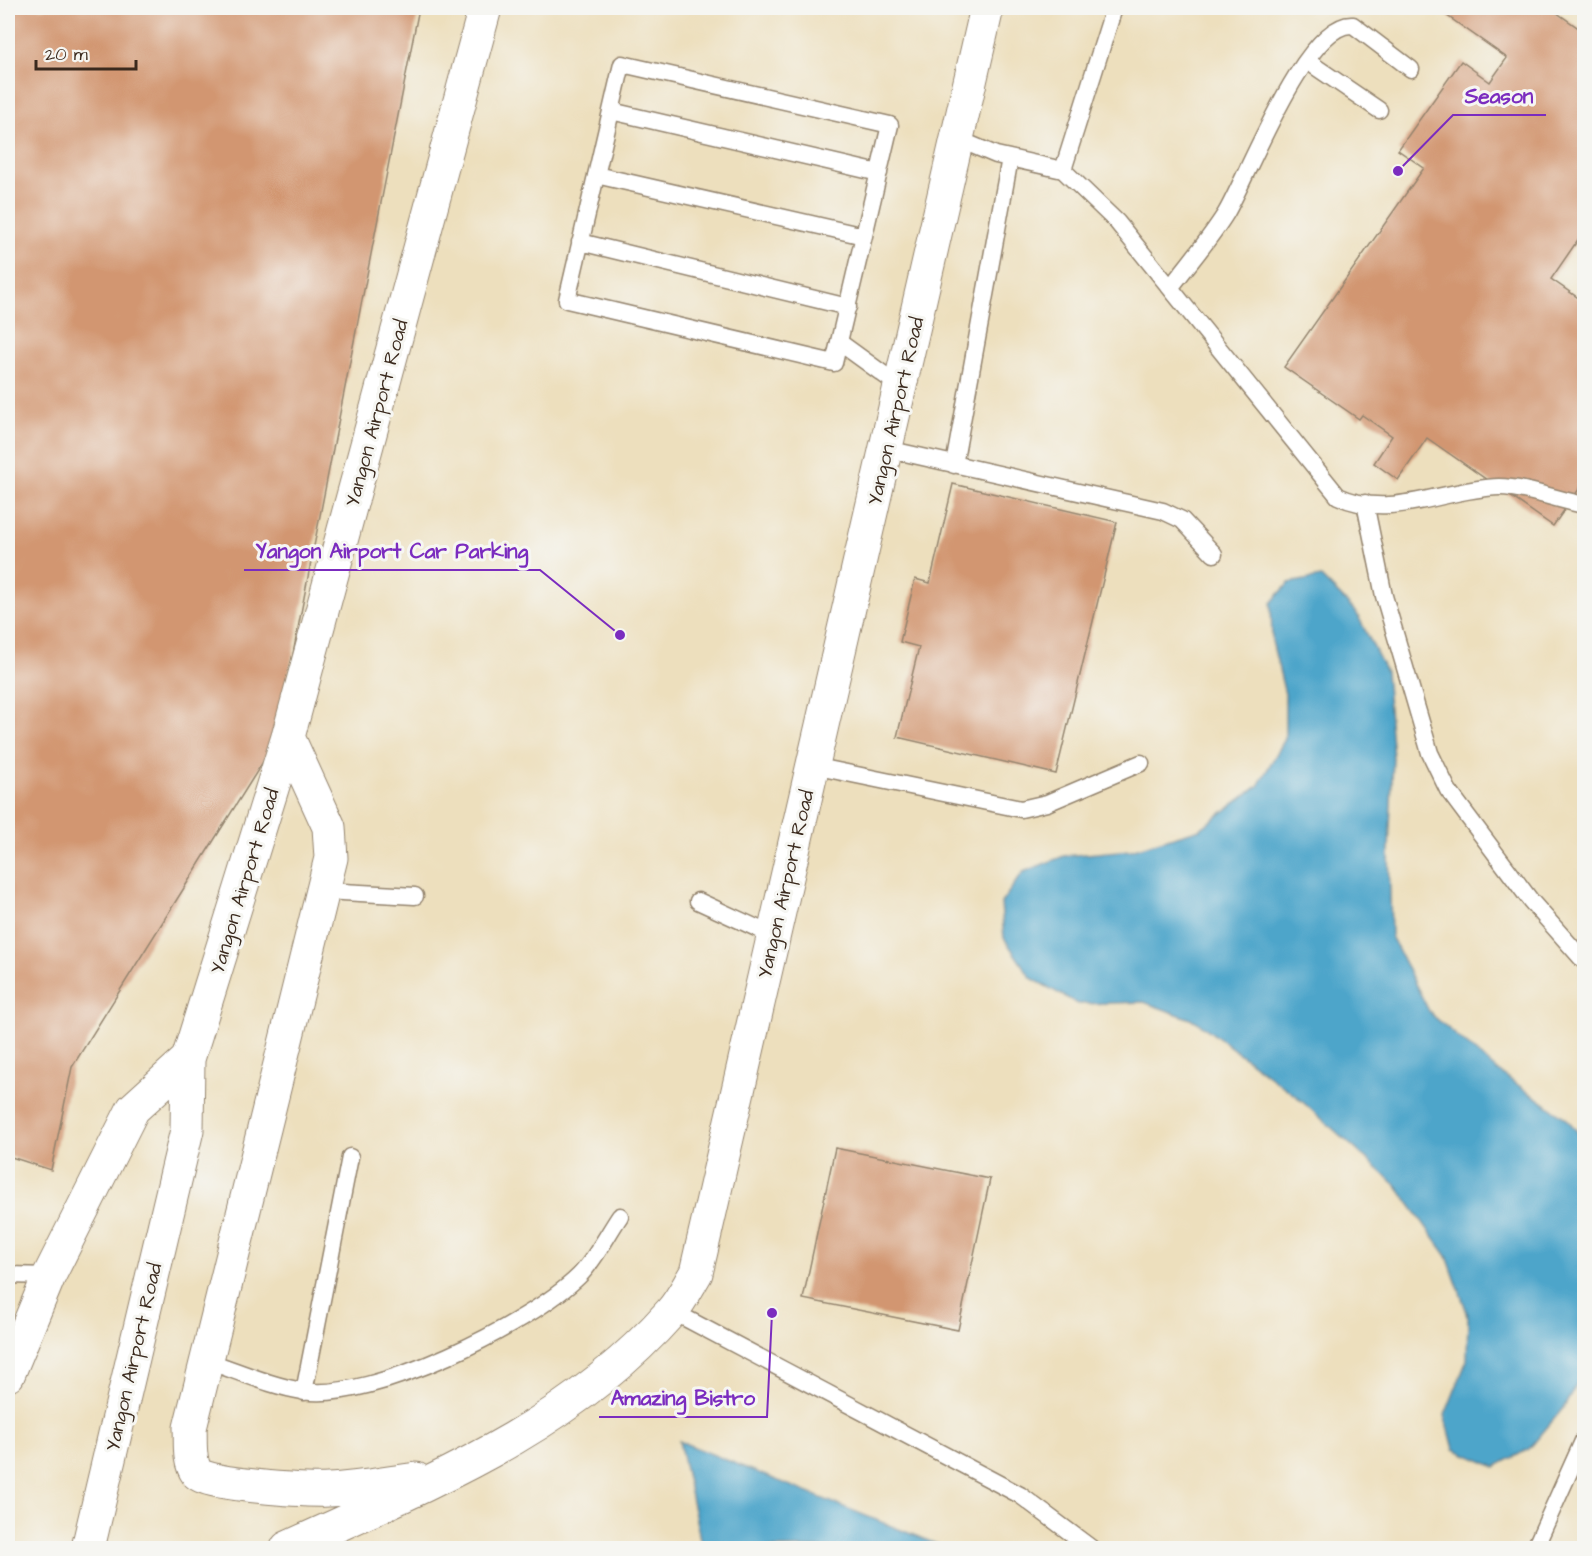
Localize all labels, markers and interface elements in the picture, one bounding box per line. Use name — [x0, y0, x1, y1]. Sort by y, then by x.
scale bar — [36, 33, 136, 71]
text: 20 m — [45, 42, 88, 67]
callout: Season — [1453, 76, 1546, 115]
text: Season — [1464, 82, 1534, 111]
street label: Yangon Airport Road — [861, 314, 932, 509]
street label: Yangon Airport Road — [338, 317, 416, 510]
callout: Yangon Airport Car Parking — [244, 531, 540, 570]
text: Yangon Airport Car Parking — [256, 537, 529, 568]
street label: Yangon Airport Road — [203, 785, 287, 978]
street label: Yangon Airport Road — [751, 787, 822, 982]
street label: Yangon Airport Road — [99, 1260, 170, 1455]
callout: Amazing Bistro — [599, 1378, 767, 1417]
text: Amazing Bistro — [611, 1384, 755, 1415]

